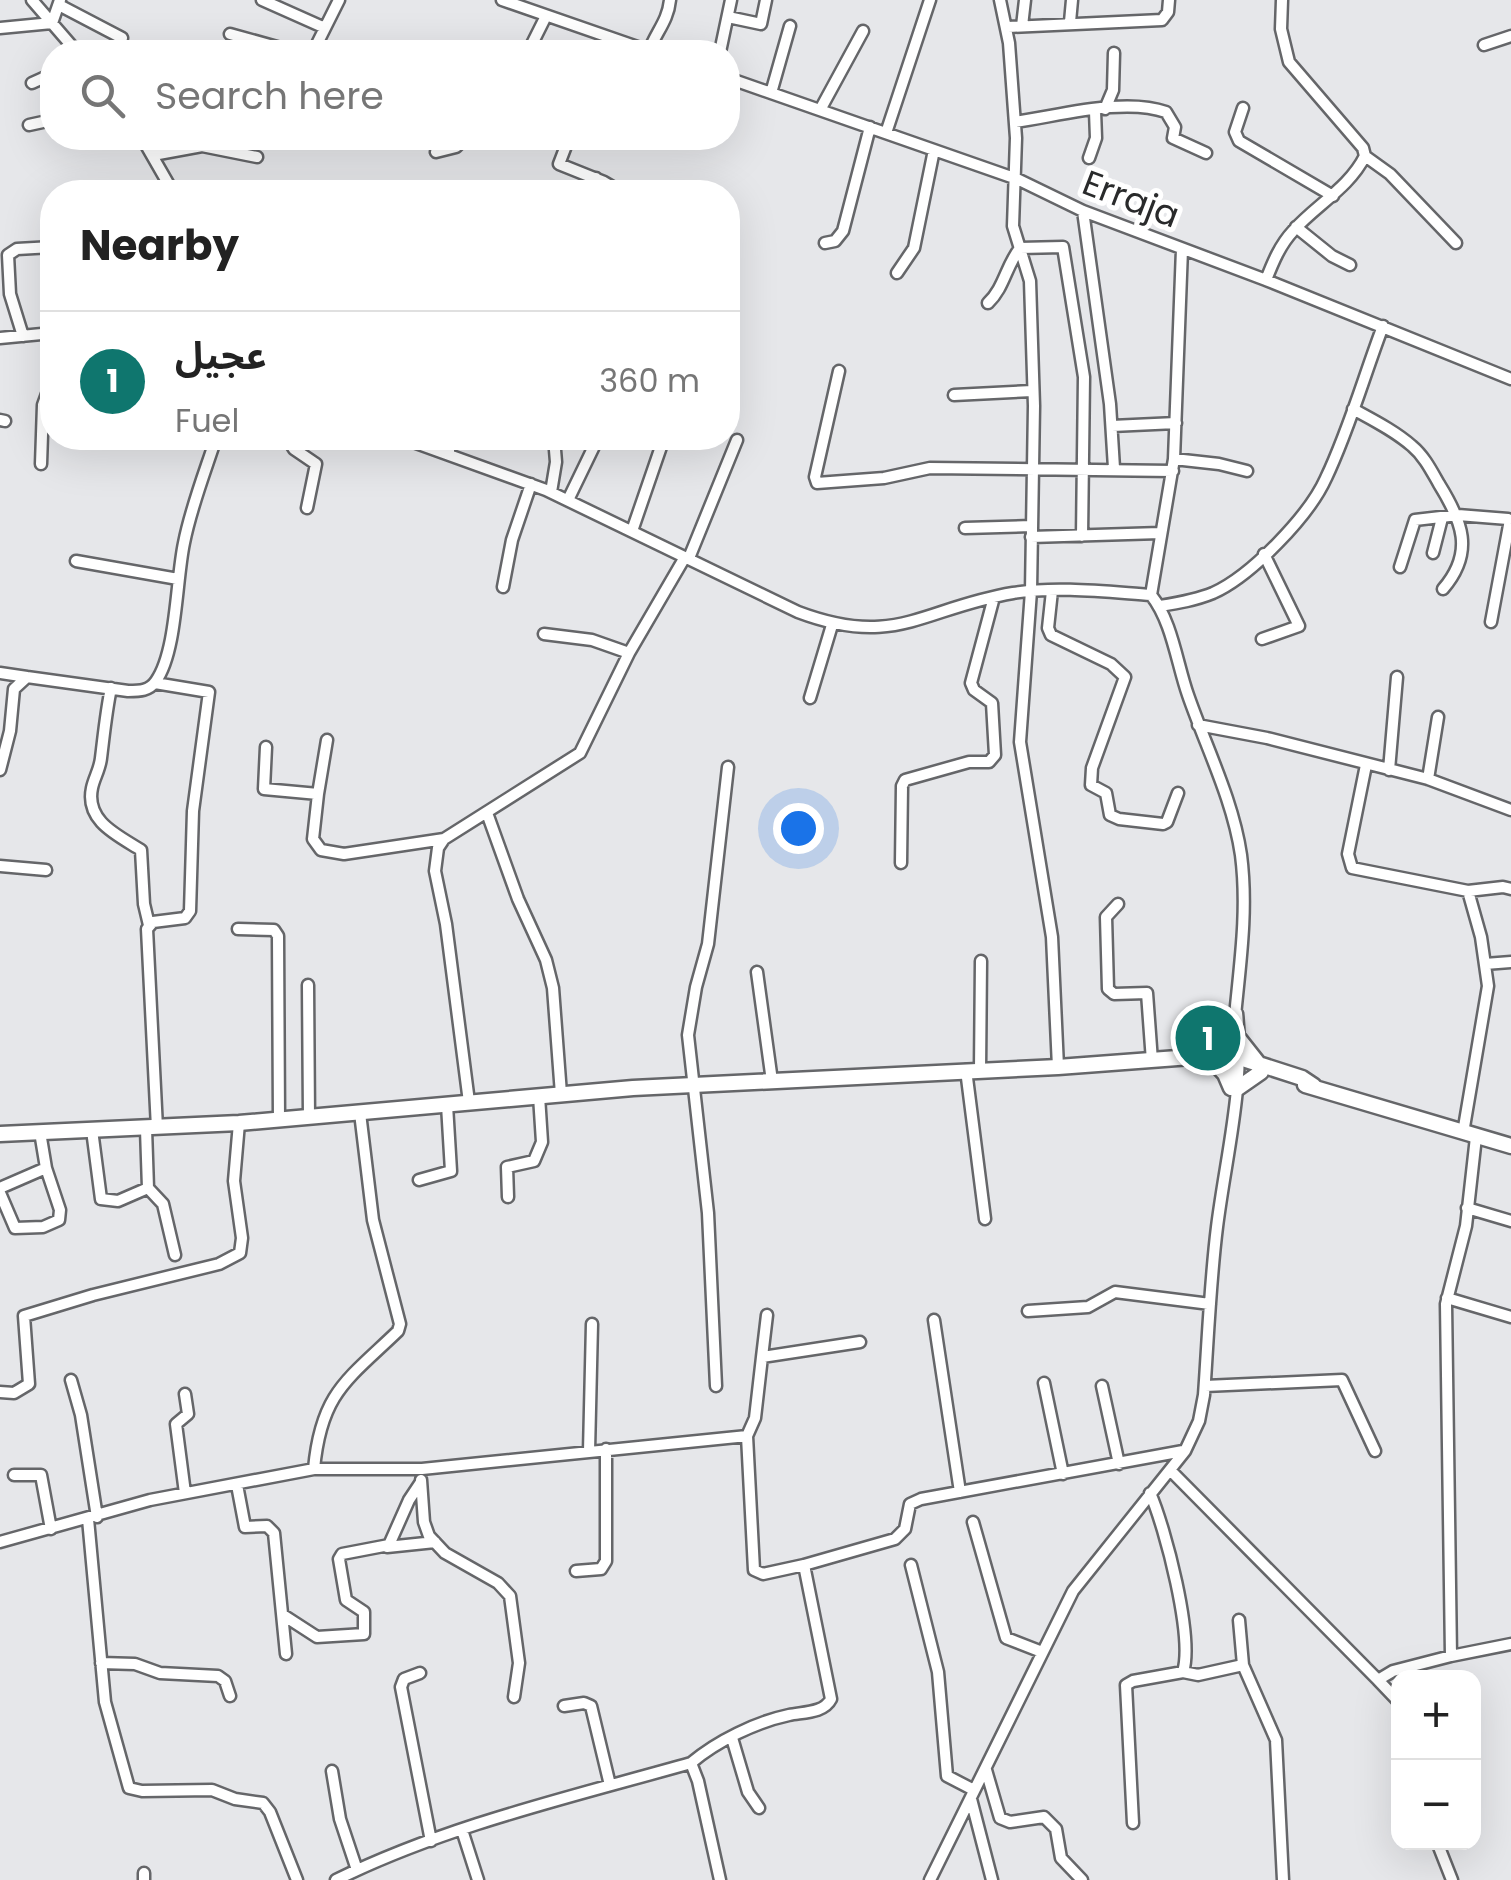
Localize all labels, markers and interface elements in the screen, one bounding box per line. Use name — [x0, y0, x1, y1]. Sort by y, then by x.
search box — [40, 40, 740, 150]
icon: search — [75, 68, 130, 123]
text: Search here — [155, 69, 384, 122]
street label: Erraja — [1076, 158, 1187, 239]
text: Nearby — [80, 216, 239, 275]
text: عجيل — [175, 329, 267, 382]
text: 1 — [106, 358, 119, 403]
text: 360 m — [599, 358, 700, 403]
text: Fuel — [175, 398, 239, 443]
your location — [773, 803, 824, 854]
pin: 1 — [1176, 1000, 1240, 1076]
map controls — [1391, 1670, 1481, 1850]
button: + — [1391, 1670, 1481, 1760]
button: − — [1391, 1760, 1481, 1850]

